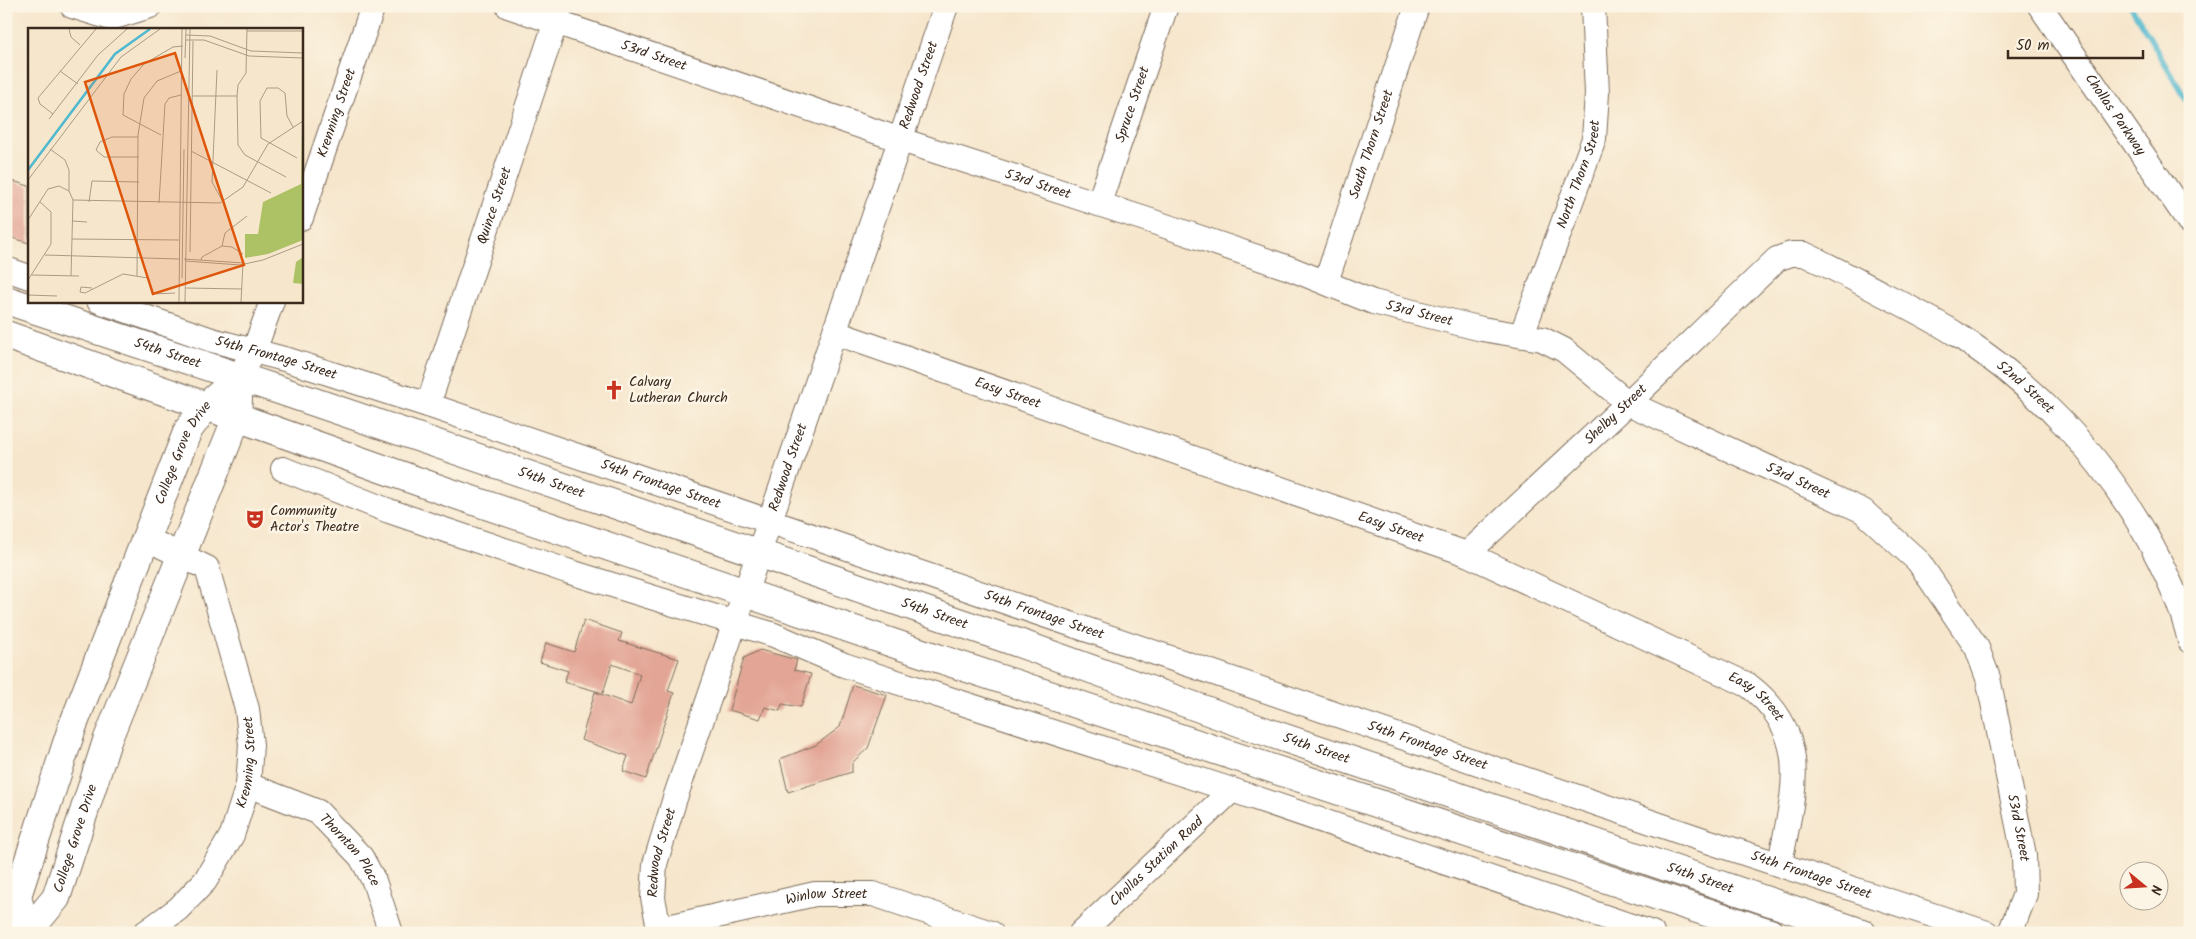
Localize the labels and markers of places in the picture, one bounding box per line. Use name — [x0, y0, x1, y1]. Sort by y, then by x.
place label: Calvary Lutheran Church — [629, 371, 728, 409]
church icon: Calvary Lutheran Church — [603, 379, 625, 401]
place label: Community Actor's Theatre — [270, 500, 360, 538]
theatre icon: Community Actor's Theatre — [244, 508, 266, 530]

